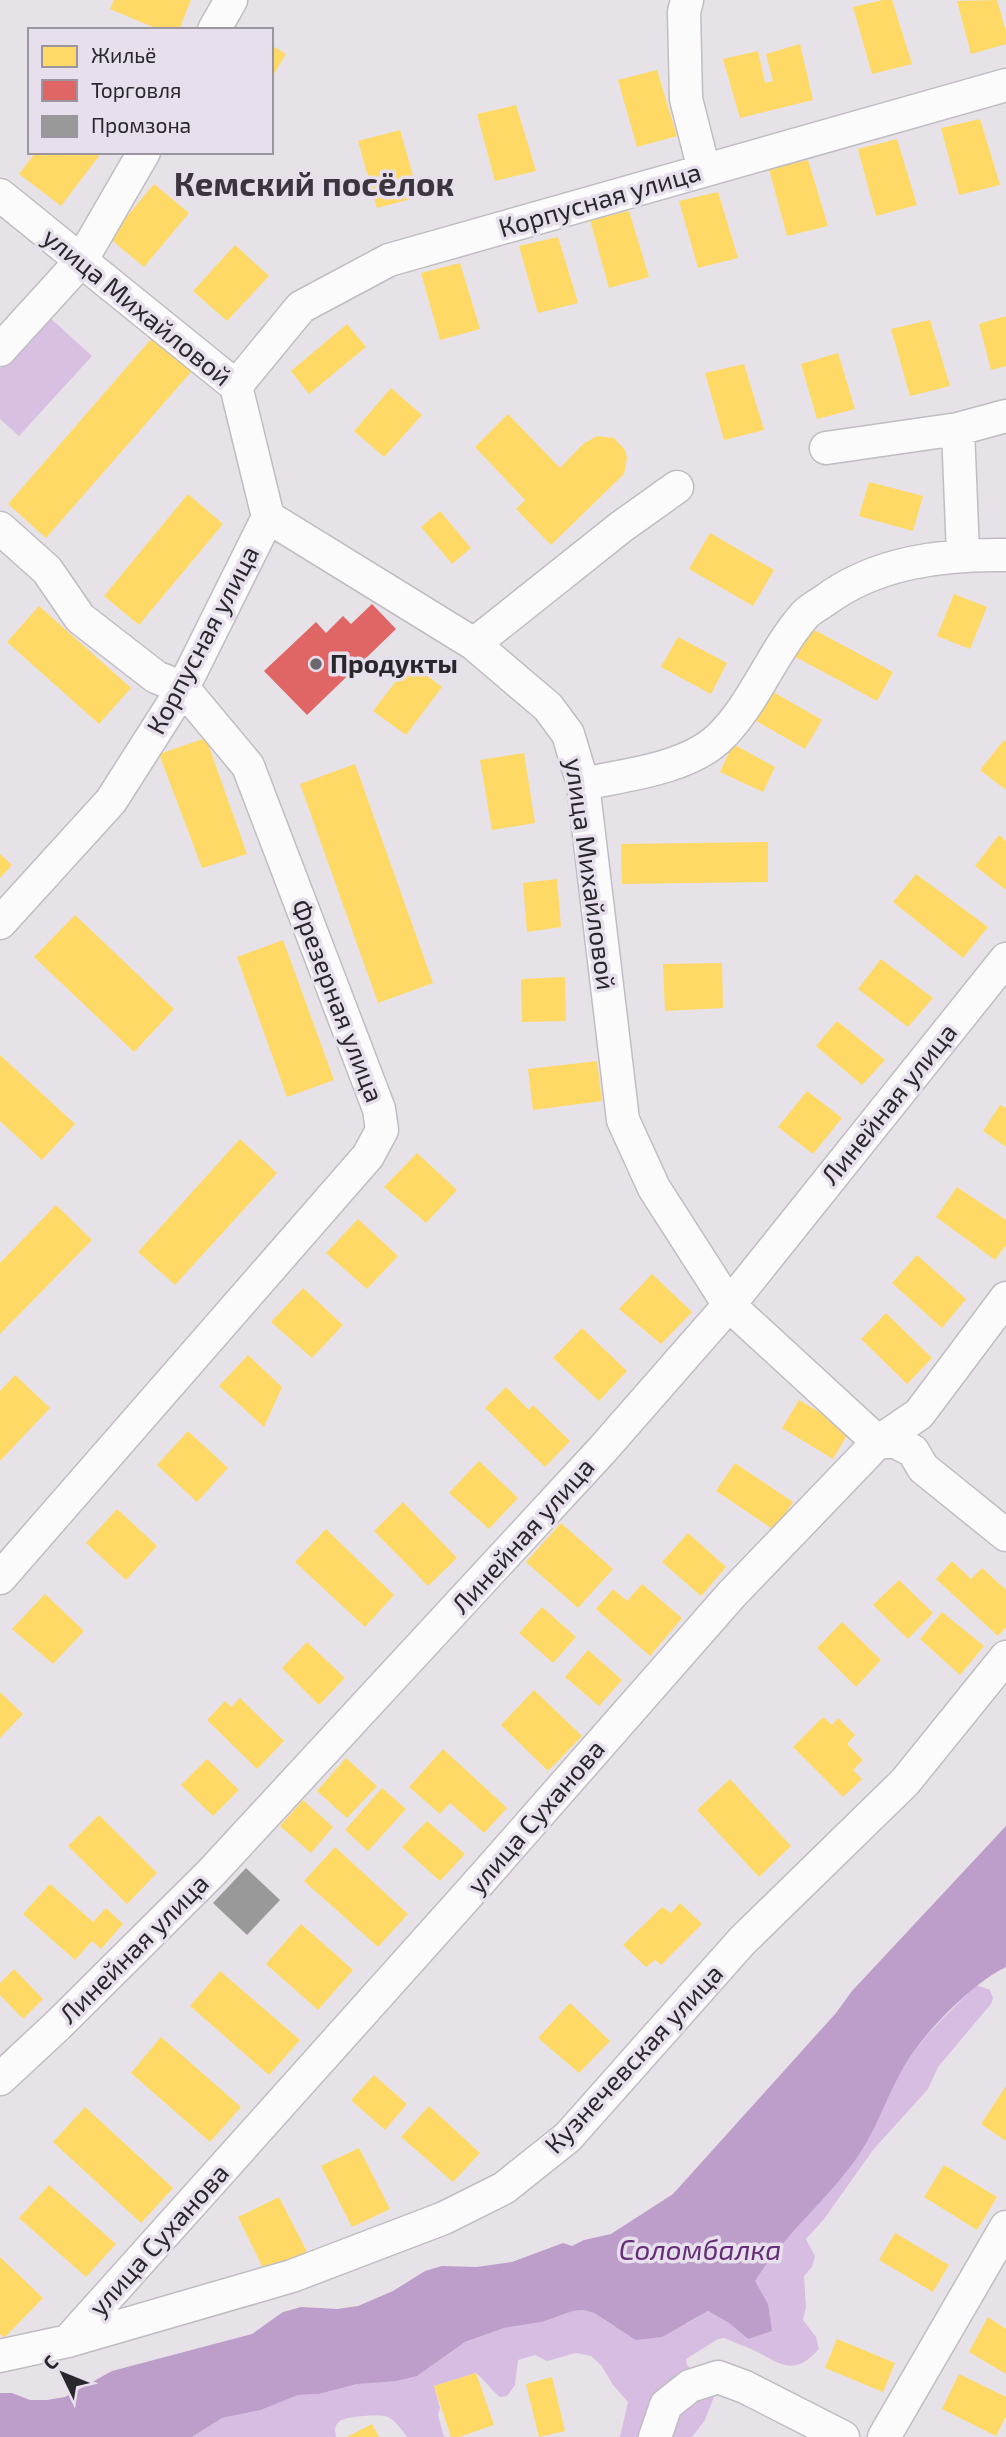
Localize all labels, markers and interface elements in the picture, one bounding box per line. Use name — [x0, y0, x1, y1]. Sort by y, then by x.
legend — [28, 28, 273, 154]
text: Жильё — [91, 42, 156, 67]
text: Торговля — [91, 77, 181, 102]
text: Промзона — [91, 112, 191, 137]
street label: Корпусная улица — [495, 155, 705, 243]
district label: Кемский посёлок — [174, 163, 454, 203]
street label: улица Михайловой — [37, 220, 239, 392]
street label: Корпусная улица — [139, 540, 265, 739]
place label: Продукты — [330, 647, 458, 678]
marker: Продукты — [308, 656, 324, 672]
street label: улица Михайловой — [559, 756, 623, 992]
street label: Фрезерная улица — [285, 895, 391, 1107]
street label: Линейная улица — [813, 1016, 963, 1191]
street label: Линейная улица — [444, 1451, 601, 1620]
street label: улица Суханова — [460, 1733, 611, 1900]
street label: Линейная улица — [52, 1867, 215, 2030]
street label: Кузнечевская улица — [537, 1957, 729, 2160]
street label: улица Суханова — [82, 2157, 235, 2322]
water label: Соломбалка — [619, 2232, 781, 2266]
north arrow — [28, 2339, 98, 2409]
text: С — [38, 2350, 62, 2374]

